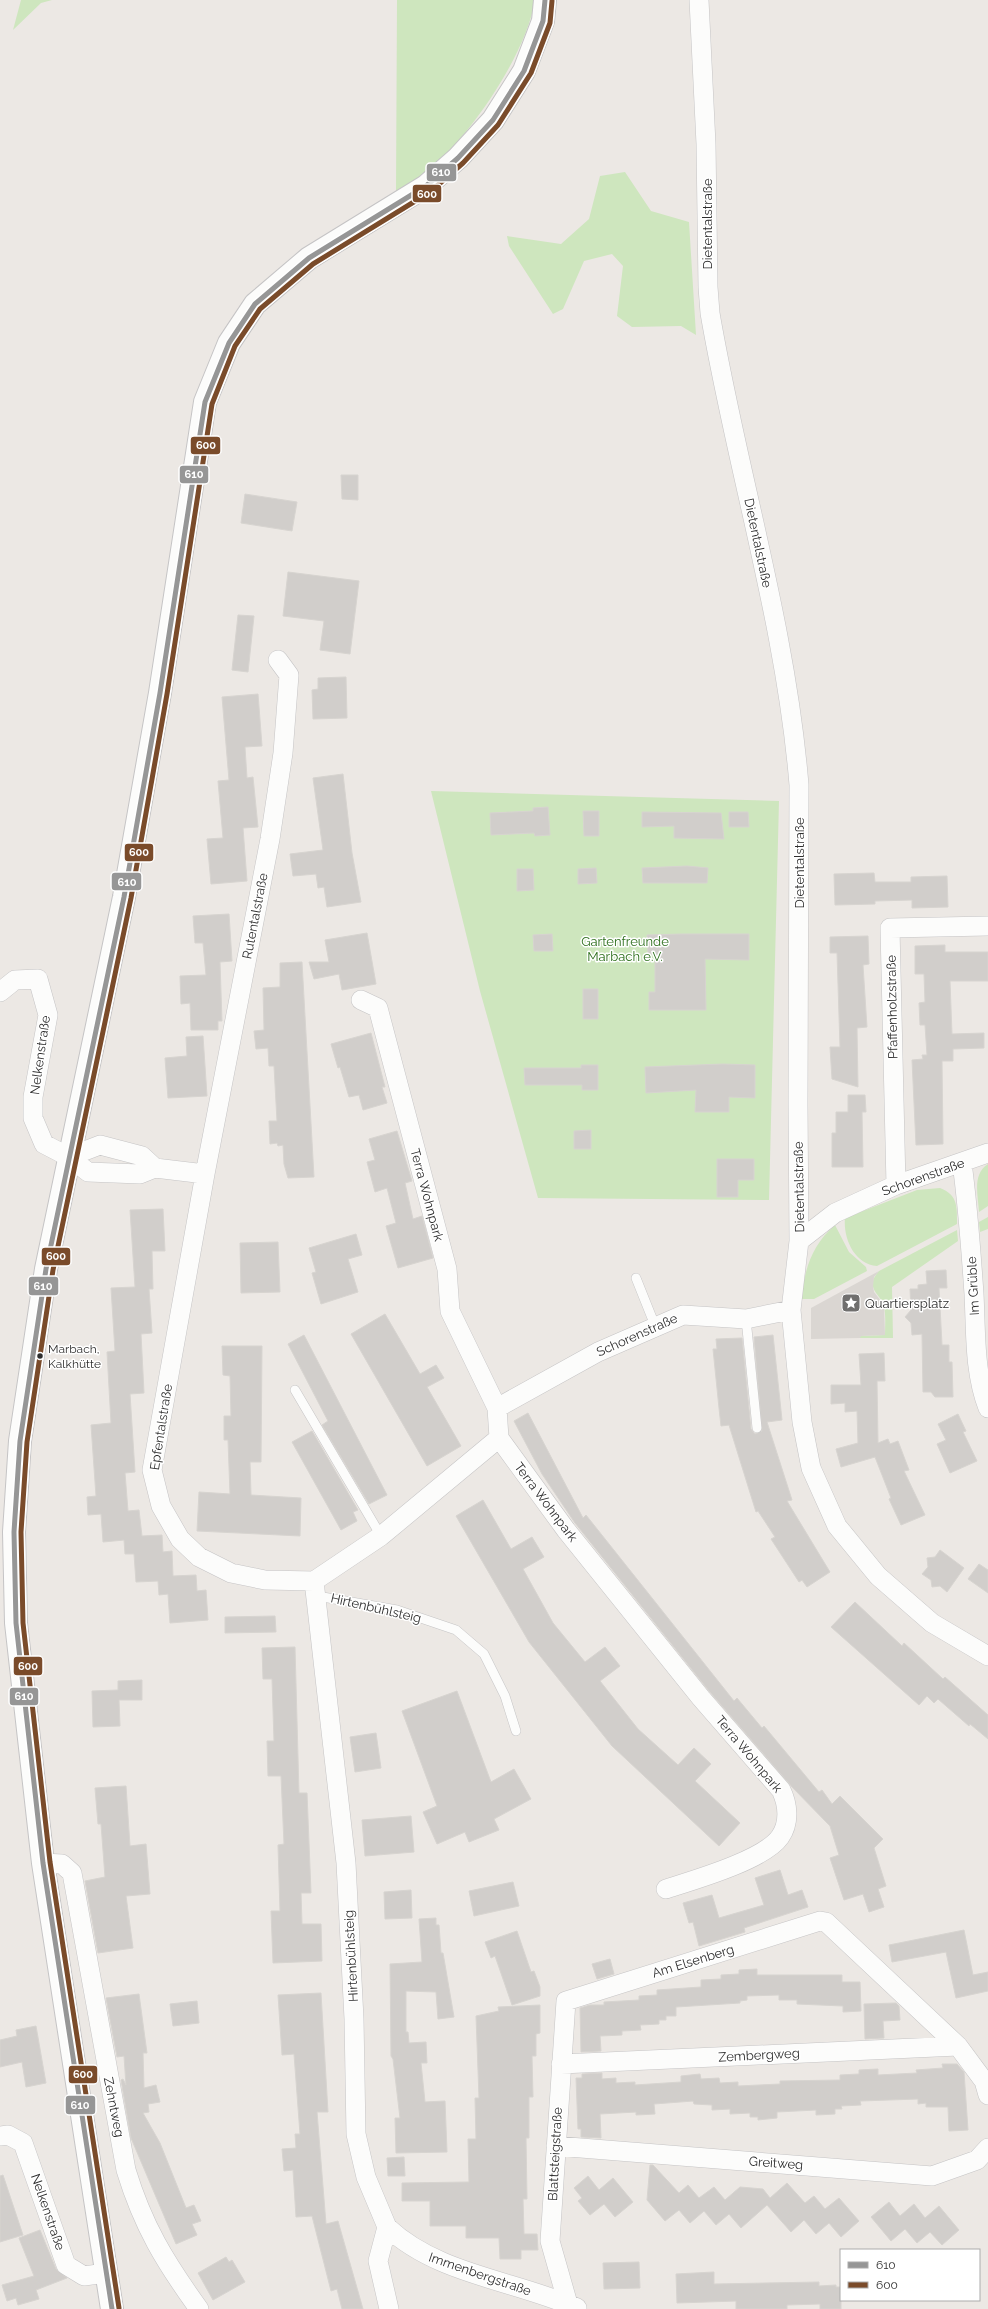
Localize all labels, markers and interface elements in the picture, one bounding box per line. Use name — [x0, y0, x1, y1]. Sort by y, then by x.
line badge: 610 — [426, 163, 457, 182]
text: 610 — [432, 166, 451, 179]
street label: Dietentalstraße — [700, 178, 715, 270]
line badge: 600 — [412, 184, 442, 203]
text: 600 — [417, 188, 437, 201]
line badge: 600 — [190, 436, 221, 455]
text: 600 — [196, 439, 216, 452]
line badge: 610 — [179, 465, 209, 484]
text: 610 — [185, 468, 204, 481]
street label: Dietentalstraße — [741, 497, 775, 589]
street label: Dietentalstraße — [792, 817, 807, 909]
line badge: 600 — [124, 843, 154, 862]
text: 600 — [129, 846, 149, 859]
street label: Rutentalstraße — [239, 871, 271, 960]
line badge: 610 — [111, 872, 142, 891]
text: 610 — [118, 876, 137, 889]
park label: Gartenfreunde Marbach e.V. — [581, 934, 669, 964]
street label: Pfaffenholzstraße — [884, 954, 900, 1059]
street label: Nelkenstraße — [27, 1014, 53, 1096]
street label: Dietentalstraße — [791, 1141, 807, 1233]
street label: Terra Wohnpark — [407, 1147, 447, 1243]
street label: Schorenstraße — [880, 1155, 967, 1199]
line badge: 600 — [41, 1247, 71, 1266]
text: 600 — [46, 1250, 66, 1263]
street label: Im Grüble — [964, 1256, 982, 1316]
line badge: 610 — [28, 1276, 59, 1296]
text: 610 — [34, 1280, 53, 1293]
place icon: Quartiersplatz — [840, 1292, 862, 1314]
place label: Quartiersplatz — [865, 1296, 949, 1311]
street label: Schorenstraße — [594, 1310, 680, 1360]
place label: Marbach, Kalkhütte — [48, 1342, 101, 1371]
marker: Marbach, Kalkhütte — [35, 1351, 45, 1361]
street label: Epfentalstraße — [147, 1382, 175, 1471]
street label: Terra Wohnpark — [511, 1459, 581, 1545]
street label: Hirtenbühlsteig — [329, 1590, 423, 1626]
line badge: 600 — [13, 1656, 43, 1676]
text: 600 — [18, 1660, 38, 1673]
line badge: 610 — [9, 1687, 39, 1706]
text: 610 — [15, 1690, 34, 1703]
street label: Terra Wohnpark — [713, 1713, 785, 1795]
street label: Hirtenbühlsteig — [341, 1910, 361, 2002]
street label: Am Elsenberg — [650, 1941, 736, 1981]
street label: Zembergweg — [718, 2045, 800, 2065]
line badge: 600 — [68, 2065, 98, 2084]
text: 600 — [73, 2068, 93, 2081]
street label: Zehntweg — [101, 2076, 127, 2138]
line badge: 610 — [65, 2095, 96, 2115]
text: 610 — [71, 2099, 90, 2112]
street label: Blattsteigstraße — [545, 2106, 565, 2201]
street label: Greitweg — [748, 2154, 804, 2172]
street label: Nelkenstraße — [28, 2172, 68, 2253]
street label: Immenbergstraße — [427, 2249, 534, 2299]
legend — [840, 2249, 980, 2301]
text: 610 — [876, 2258, 896, 2272]
text: 600 — [876, 2278, 898, 2292]

